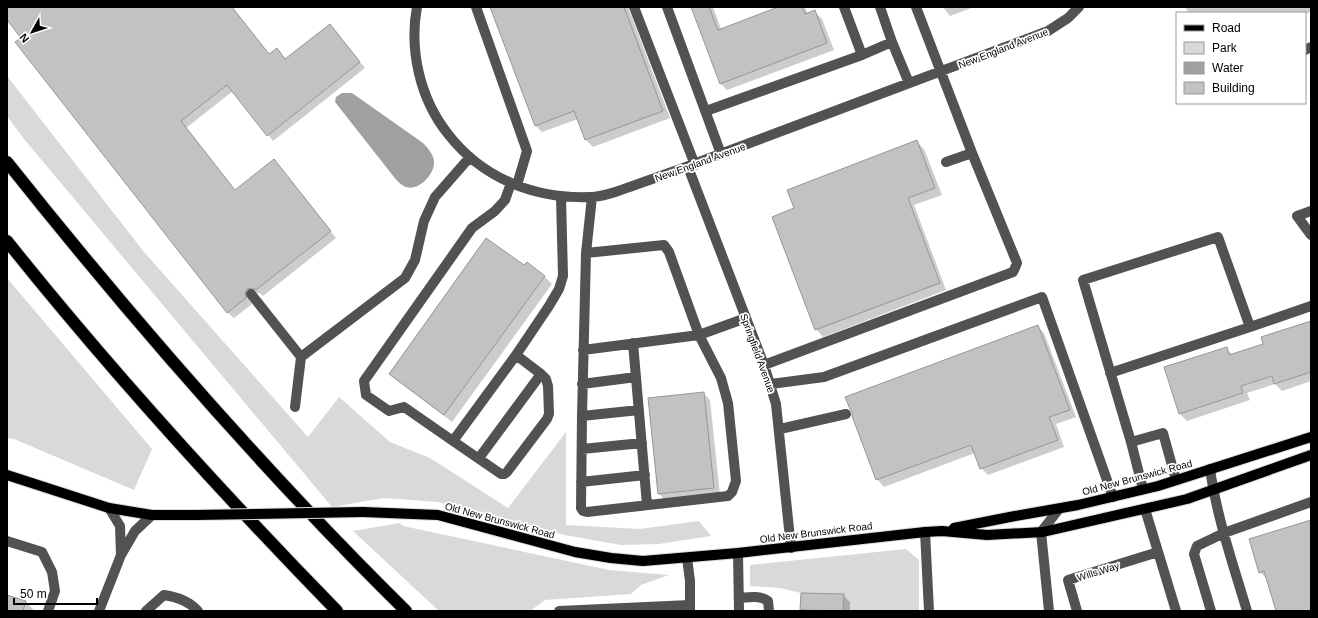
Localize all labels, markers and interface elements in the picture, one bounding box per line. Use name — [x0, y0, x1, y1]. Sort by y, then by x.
north arrow — [12, 12, 52, 52]
legend — [1176, 12, 1306, 104]
text: Road — [1212, 21, 1241, 35]
street label: New England Avenue — [957, 26, 1050, 71]
text: N — [17, 31, 31, 45]
text: Park — [1212, 41, 1238, 55]
text: Water — [1212, 61, 1244, 75]
text: Building — [1212, 81, 1255, 95]
street label: New England Avenue — [653, 141, 747, 184]
street label: Springfield Avenue — [738, 312, 777, 395]
street label: Old New Brunswick Road — [1081, 457, 1193, 497]
street label: Old New Brunswick Road — [444, 500, 556, 540]
street label: Old New Brunswick Road — [759, 520, 873, 545]
street label: Wills Way — [1076, 560, 1121, 583]
scale bar — [14, 580, 97, 606]
text: 50 m — [20, 587, 47, 601]

